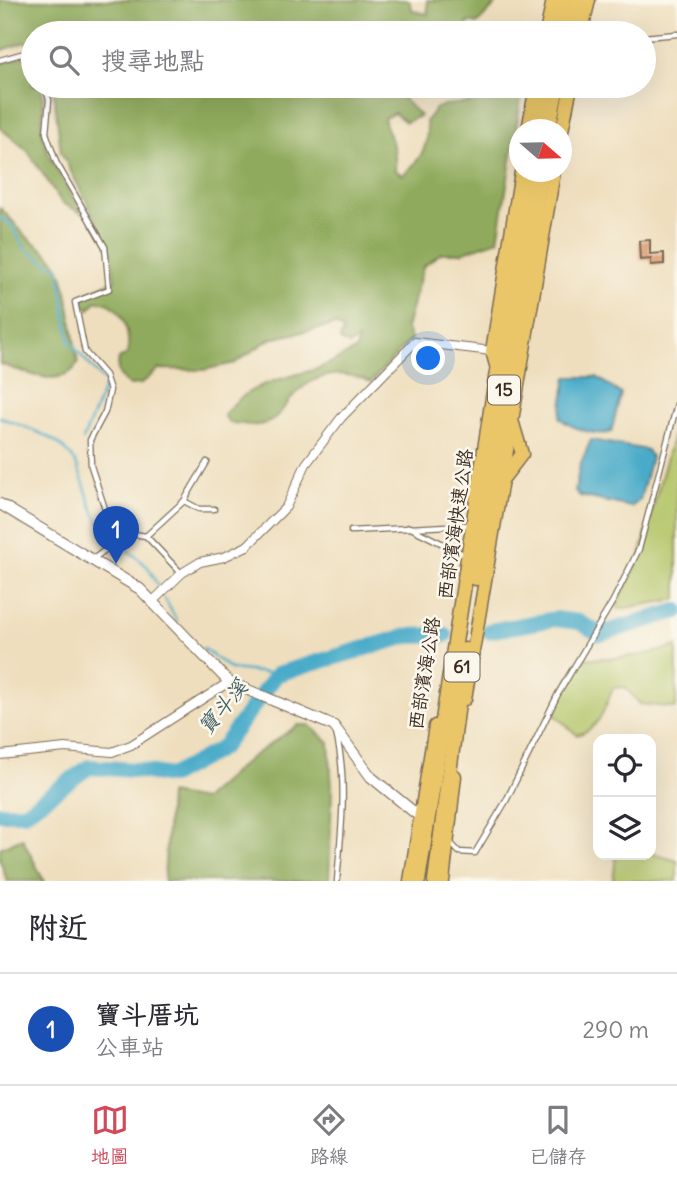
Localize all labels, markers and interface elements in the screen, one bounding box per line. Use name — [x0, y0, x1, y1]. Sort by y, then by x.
search box — [21, 21, 656, 98]
icon: search — [45, 41, 83, 79]
text: 搜尋地點 — [101, 44, 205, 77]
north arrow — [509, 119, 572, 182]
your location — [411, 341, 445, 375]
road number: 15 — [488, 376, 520, 404]
street label: 西部濱海快速公路 — [433, 447, 477, 601]
pin: 1 — [93, 506, 139, 564]
street label: 西部濱海公路 — [403, 615, 445, 731]
road number: 61 — [444, 652, 480, 682]
water label: 寶斗溪 — [192, 673, 254, 739]
map controls — [593, 734, 656, 860]
button: locate — [593, 734, 656, 797]
button: layers — [593, 797, 656, 860]
text: 附近 — [28, 908, 88, 946]
text: 寶斗厝坑 — [95, 998, 199, 1031]
text: 1 — [46, 1015, 56, 1044]
text: 290 m — [582, 1015, 649, 1044]
text: 公車站 — [95, 1032, 164, 1061]
tab: 地圖 — [91, 1101, 129, 1168]
tab: 路線 — [310, 1101, 348, 1168]
tab: 已儲存 — [529, 1101, 586, 1168]

